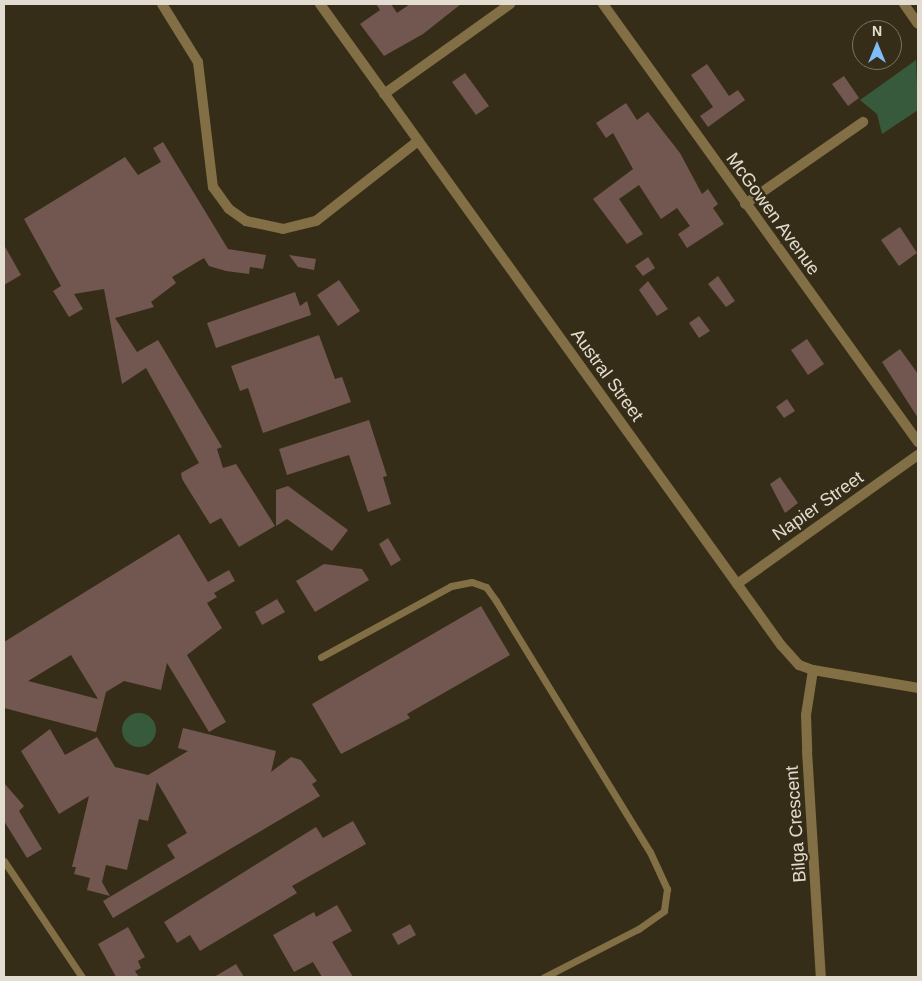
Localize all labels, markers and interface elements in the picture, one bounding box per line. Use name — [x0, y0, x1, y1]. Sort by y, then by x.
north arrow — [852, 20, 902, 70]
text: N — [872, 23, 882, 39]
street label: McGowen Avenue — [721, 148, 825, 280]
street label: Austral Street — [566, 325, 648, 425]
street label: Napier Street — [768, 467, 868, 545]
street label: Bilga Crescent — [781, 765, 811, 883]

